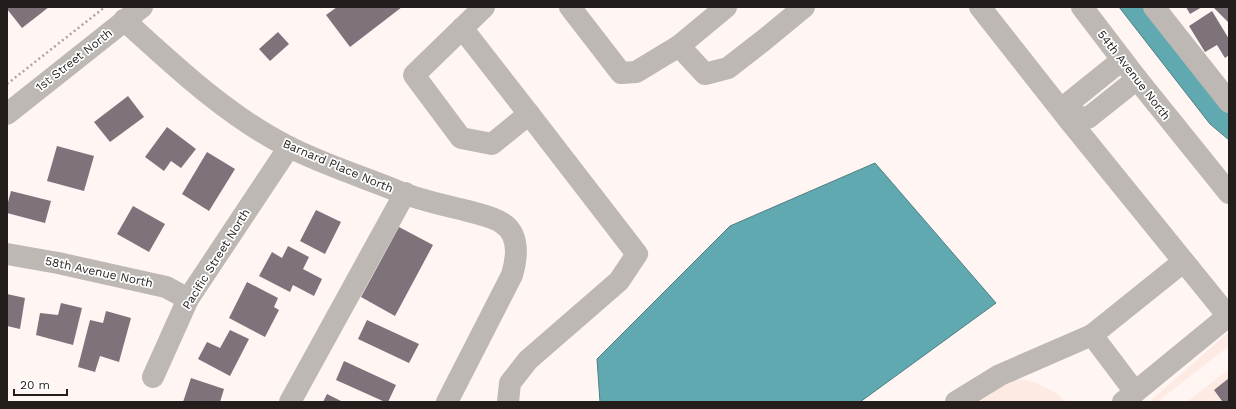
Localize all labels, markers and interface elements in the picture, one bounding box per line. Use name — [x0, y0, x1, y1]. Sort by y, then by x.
street label: 1st Street North — [33, 26, 115, 94]
street label: 54th Avenue North — [1095, 27, 1173, 123]
street label: Barnard Place North — [281, 136, 395, 196]
street label: Pacific Street North — [179, 206, 253, 312]
street label: 58th Avenue North — [44, 254, 154, 290]
scale bar — [14, 371, 67, 397]
text: 20 m — [20, 378, 50, 392]

